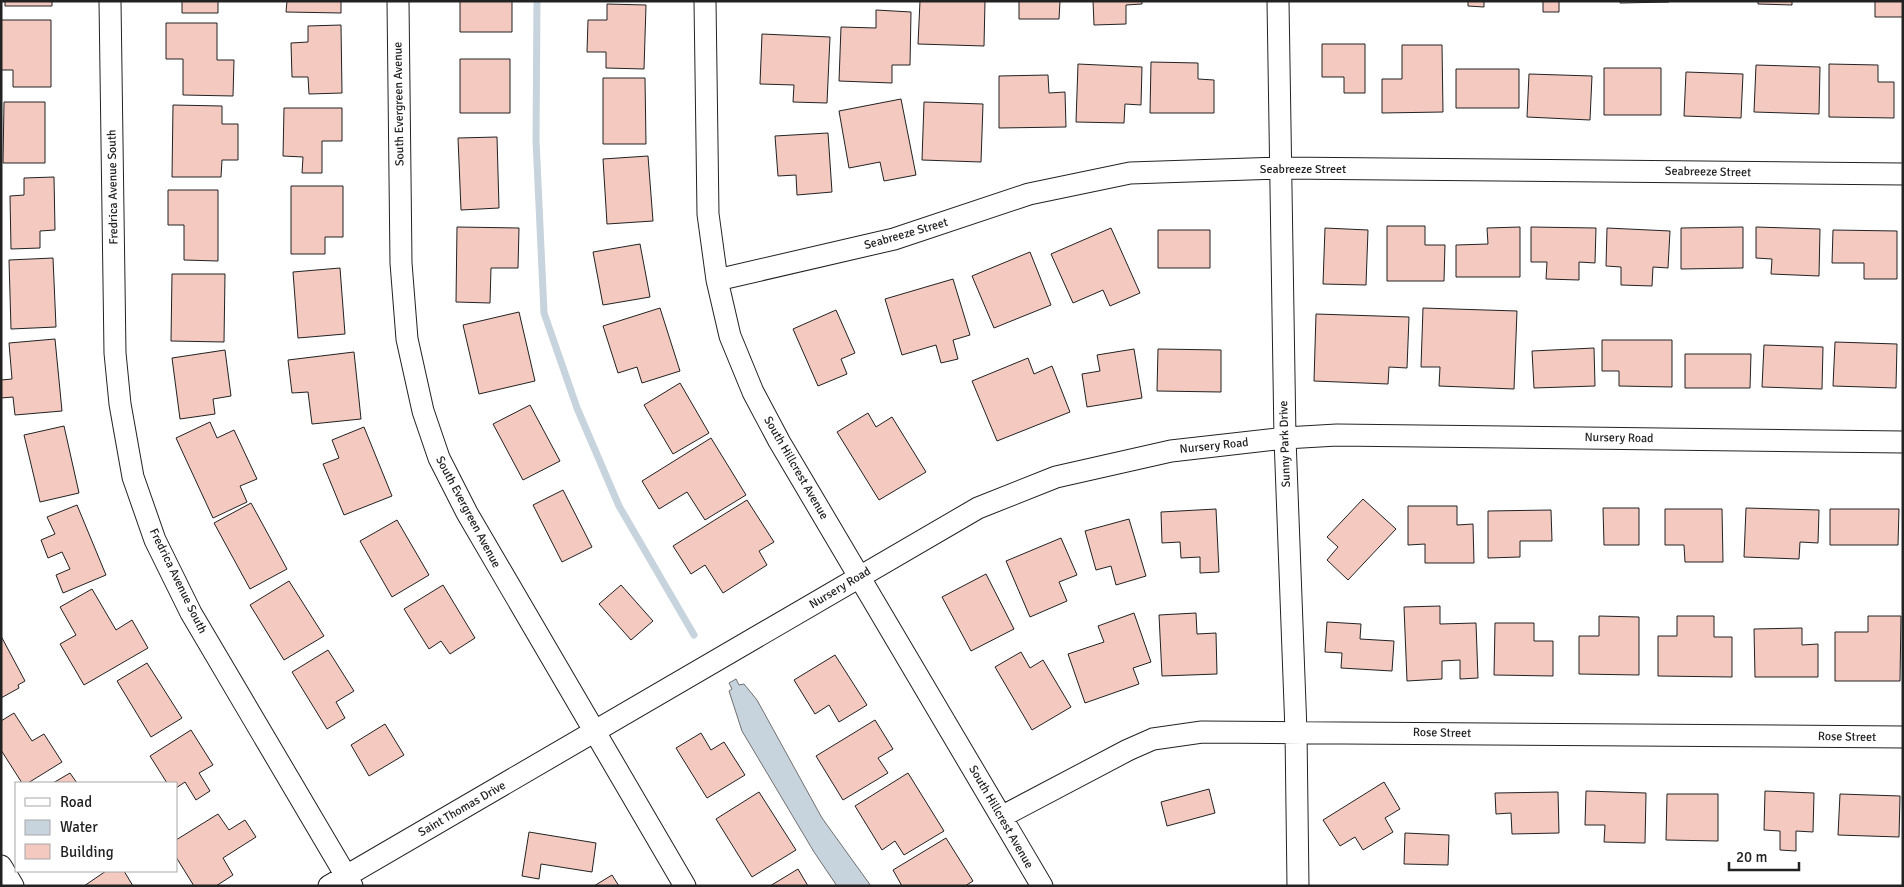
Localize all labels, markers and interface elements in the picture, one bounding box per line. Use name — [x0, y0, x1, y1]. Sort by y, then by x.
street label: South Evergreen Avenue — [390, 42, 408, 166]
street label: Fredrica Avenue South — [104, 129, 122, 245]
street label: Seabreeze Street — [1260, 162, 1346, 177]
street label: Seabreeze Street — [1665, 164, 1751, 180]
street label: Seabreeze Street — [862, 215, 950, 253]
street label: Sunny Park Drive — [1276, 400, 1294, 488]
street label: South Hillcrest Avenue — [760, 414, 832, 522]
street label: Nursery Road — [1584, 430, 1654, 446]
street label: Nursery Road — [1179, 435, 1249, 457]
street label: South Evergreen Avenue — [432, 454, 504, 570]
street label: Fredrica Avenue South — [146, 526, 210, 636]
street label: Nursery Road — [807, 564, 873, 612]
street label: Rose Street — [1413, 725, 1471, 741]
street label: Rose Street — [1818, 729, 1876, 745]
street label: South Hillcrest Avenue — [965, 763, 1037, 871]
street label: Saint Thomas Drive — [416, 778, 508, 840]
legend — [15, 782, 178, 872]
text: Road — [60, 793, 92, 811]
text: Water — [60, 818, 98, 836]
scale bar — [1729, 840, 1799, 872]
text: Building — [60, 843, 114, 861]
text: 20 m — [1736, 848, 1767, 866]

